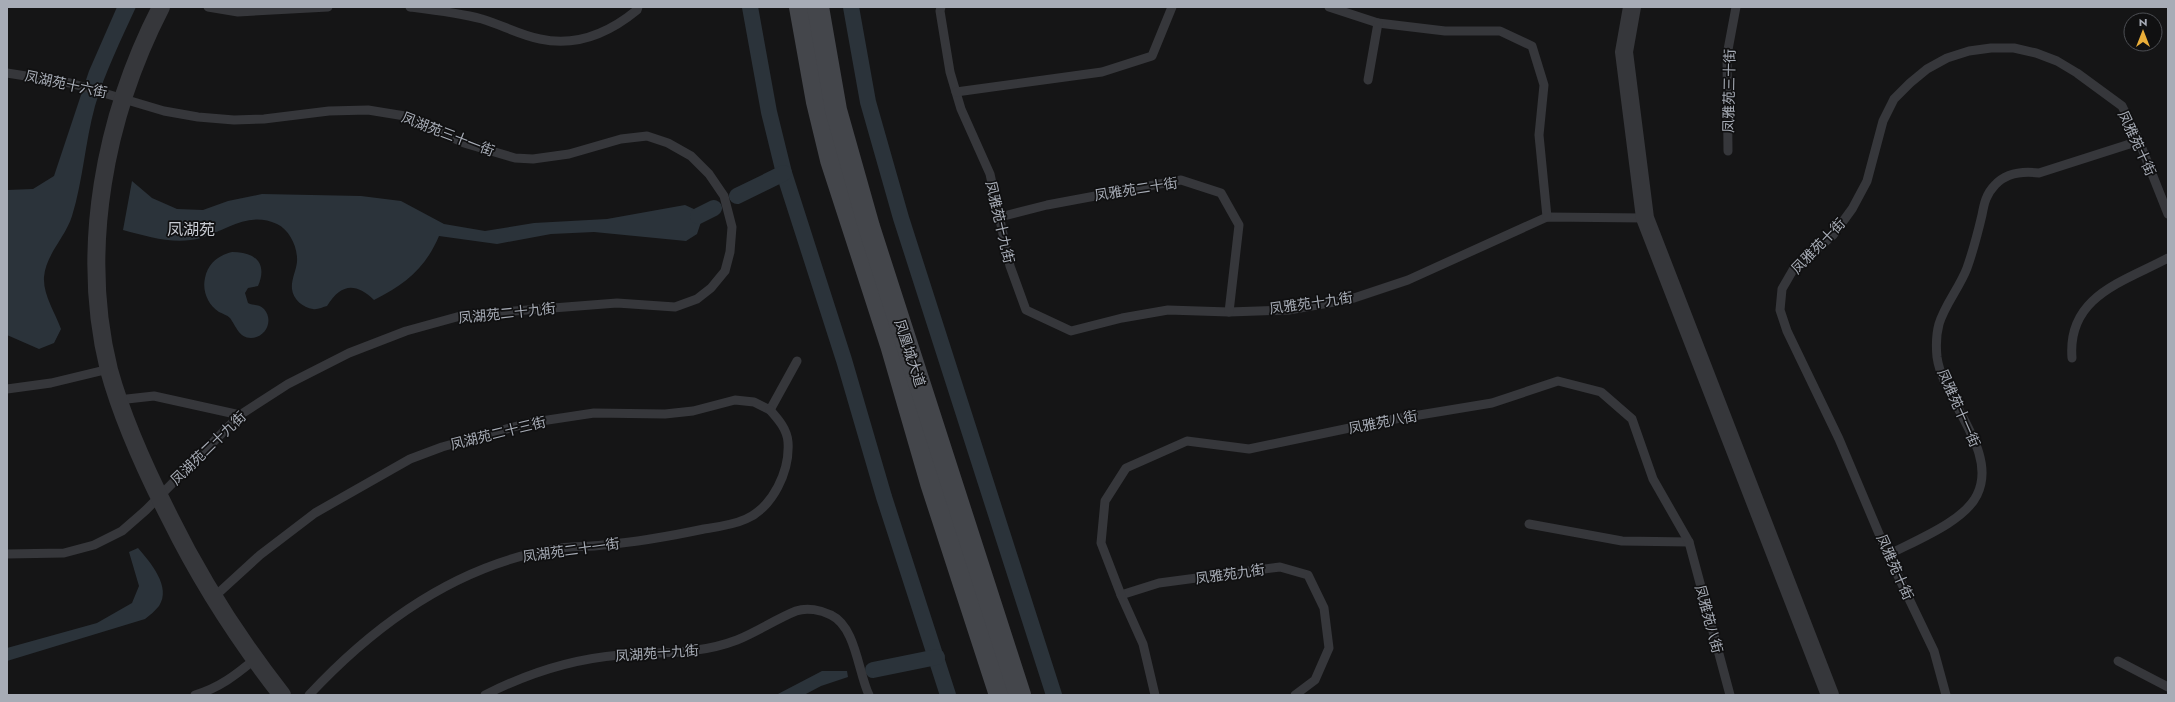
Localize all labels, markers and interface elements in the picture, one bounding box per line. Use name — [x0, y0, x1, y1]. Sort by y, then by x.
north arrow — [2123, 12, 2163, 52]
text: N — [2139, 14, 2147, 30]
street label: 凤雅苑三十街 — [1718, 49, 1740, 133]
street label: 凤湖苑十六街 — [23, 65, 109, 103]
street label: 凤湖苑三十一街 — [399, 107, 497, 161]
street label: 凤雅苑十街 — [2113, 107, 2161, 179]
street label: 凤雅苑二十街 — [1093, 173, 1179, 205]
street label: 凤雅苑十九街 — [981, 179, 1019, 265]
street label: 凤雅苑十街 — [1786, 214, 1850, 278]
district label: 凤湖苑 — [167, 218, 215, 241]
street label: 凤雅苑十九街 — [1268, 287, 1354, 319]
street label: 凤湖苑二十九街 — [457, 298, 557, 328]
street label: 凤凰城大道 — [890, 317, 930, 389]
street label: 凤雅苑十一街 — [1933, 366, 1985, 450]
street label: 凤雅苑八街 — [1347, 406, 1419, 438]
street label: 凤湖苑二十九街 — [166, 407, 250, 489]
street label: 凤湖苑二十三街 — [448, 411, 548, 455]
street label: 凤雅苑十街 — [1872, 531, 1918, 603]
street label: 凤湖苑二十一街 — [521, 533, 621, 567]
street label: 凤雅苑九街 — [1194, 559, 1266, 589]
street label: 凤雅苑八街 — [1690, 583, 1728, 655]
street label: 凤湖苑十九街 — [614, 640, 700, 666]

